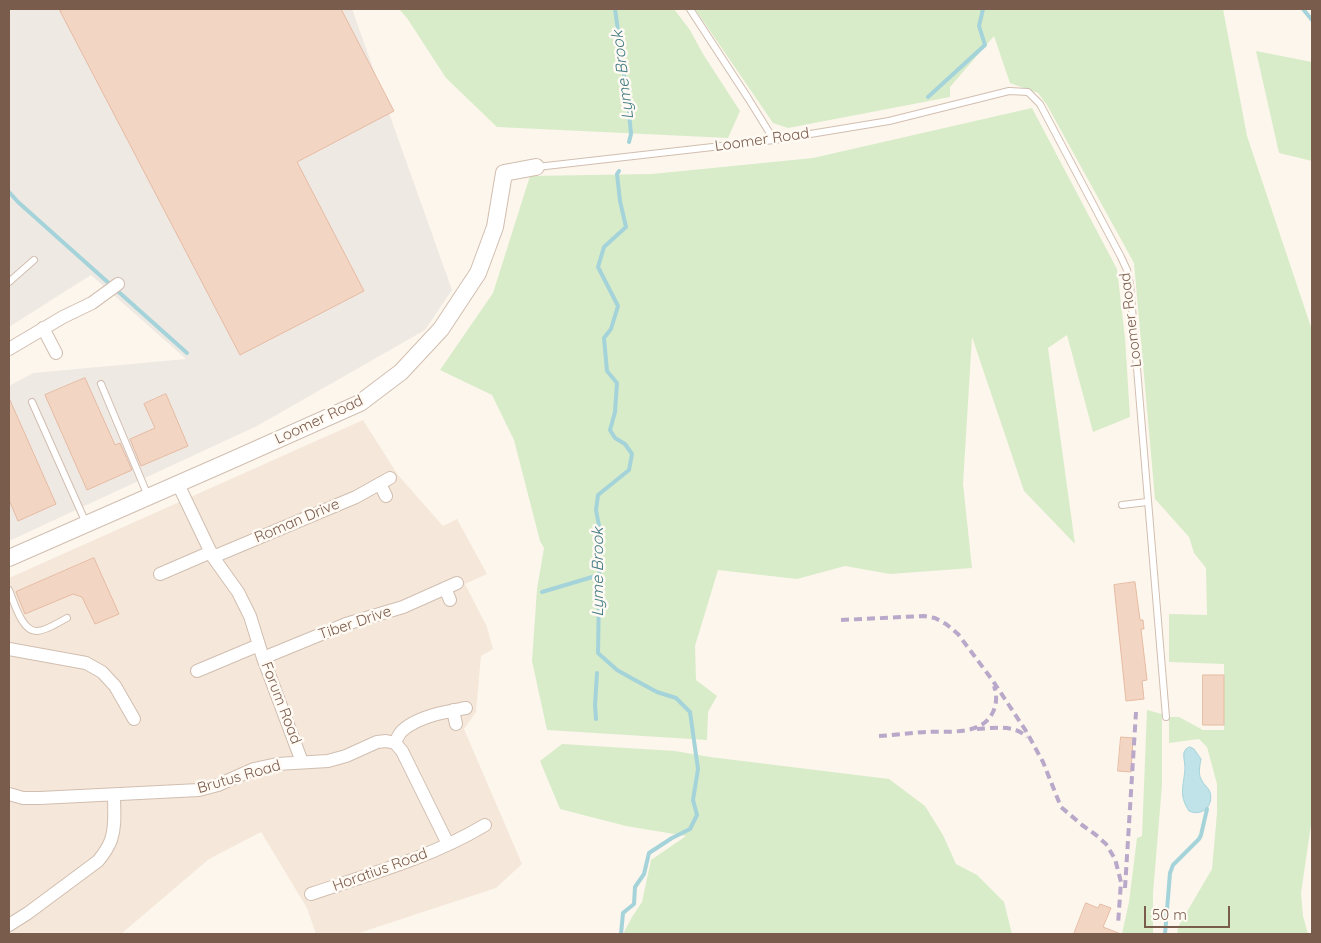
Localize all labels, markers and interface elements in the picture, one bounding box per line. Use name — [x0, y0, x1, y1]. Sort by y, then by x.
water label: Lyme Brook — [608, 29, 638, 121]
street label: Loomer Road — [714, 124, 810, 156]
street label: Loomer Road — [1116, 272, 1146, 368]
street label: Loomer Road — [272, 392, 366, 448]
street label: Roman Drive — [252, 495, 342, 547]
water label: Lyme Brook — [588, 527, 608, 617]
street label: Tiber Drive — [316, 602, 394, 644]
street label: Forum Road — [257, 659, 305, 747]
street label: Brutus Road — [195, 756, 283, 798]
street label: Horatius Road — [330, 844, 430, 896]
scale bar — [1146, 896, 1232, 928]
text: 50 m — [1152, 905, 1187, 924]

